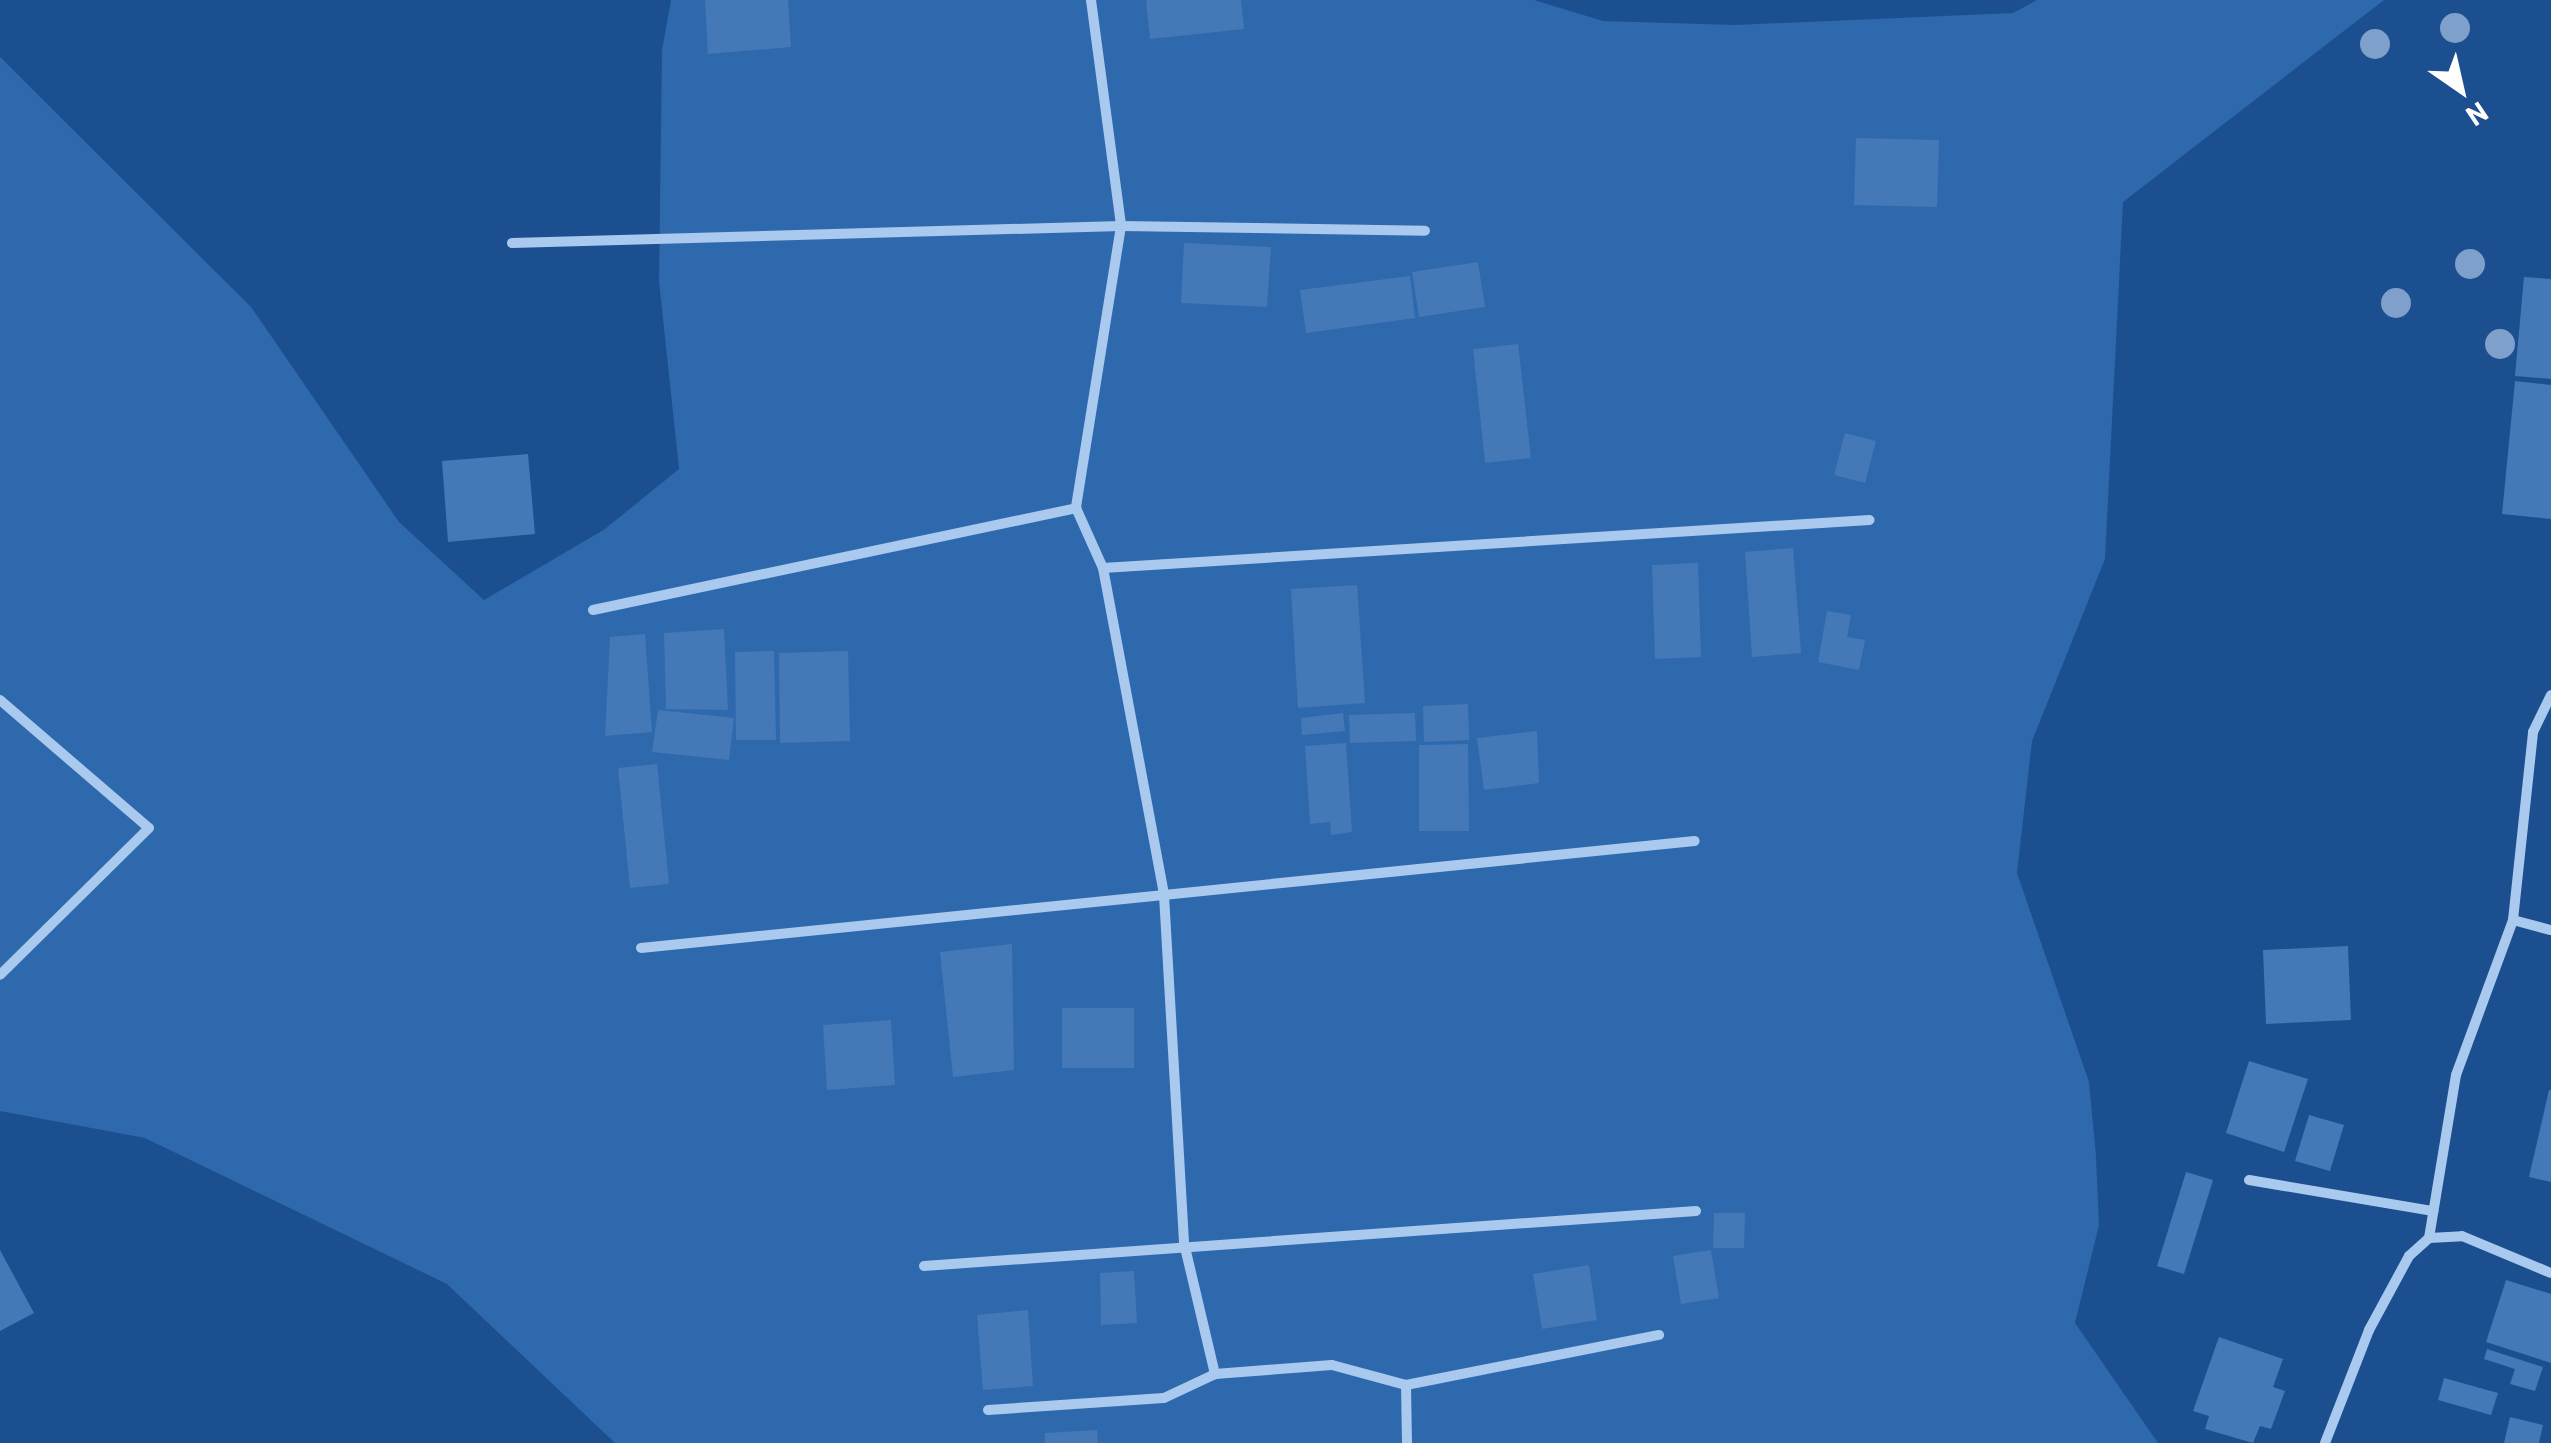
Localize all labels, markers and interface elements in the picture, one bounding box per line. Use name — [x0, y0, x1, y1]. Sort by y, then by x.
north arrow — [2411, 40, 2511, 140]
text: N — [2461, 96, 2495, 134]

